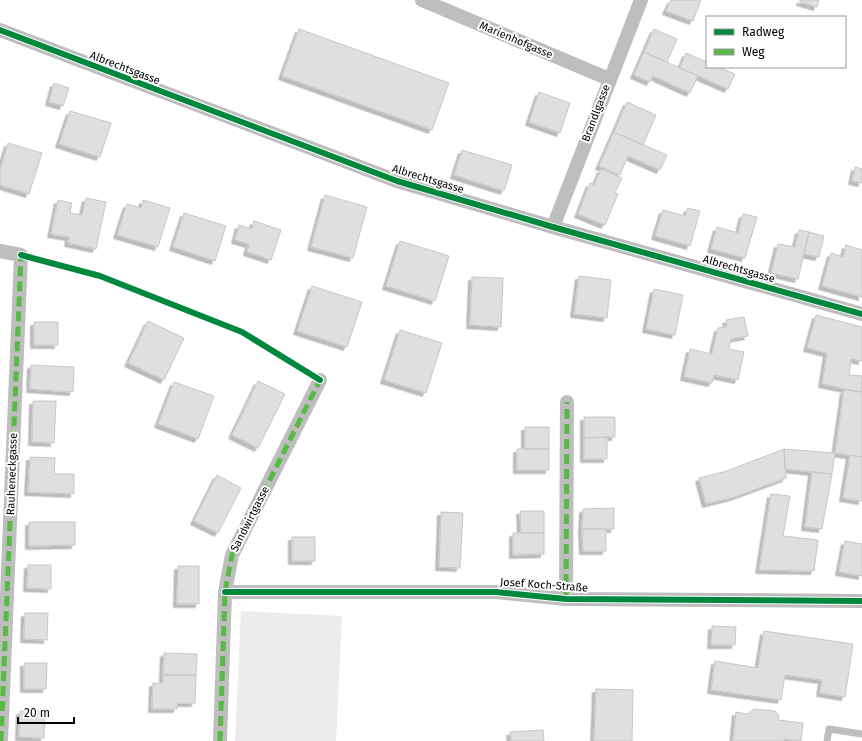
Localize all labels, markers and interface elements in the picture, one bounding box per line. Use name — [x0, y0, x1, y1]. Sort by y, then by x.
legend — [706, 16, 846, 68]
street label: Marienhofgasse — [477, 19, 555, 61]
text: Radweg — [742, 25, 785, 39]
text: Weg — [742, 45, 765, 59]
street label: Albrechtsgasse — [88, 49, 162, 87]
street label: Brandlgasse — [579, 83, 613, 143]
street label: Albrechtsgasse — [391, 162, 465, 196]
street label: Albrechtsgasse — [701, 253, 777, 285]
street label: Rauheneckgasse — [4, 433, 20, 515]
street label: Sandwirtgasse — [228, 484, 272, 554]
street label: Josef Koch-Straße — [500, 575, 588, 595]
scale bar — [18, 699, 74, 725]
text: 20 m — [24, 706, 50, 720]

